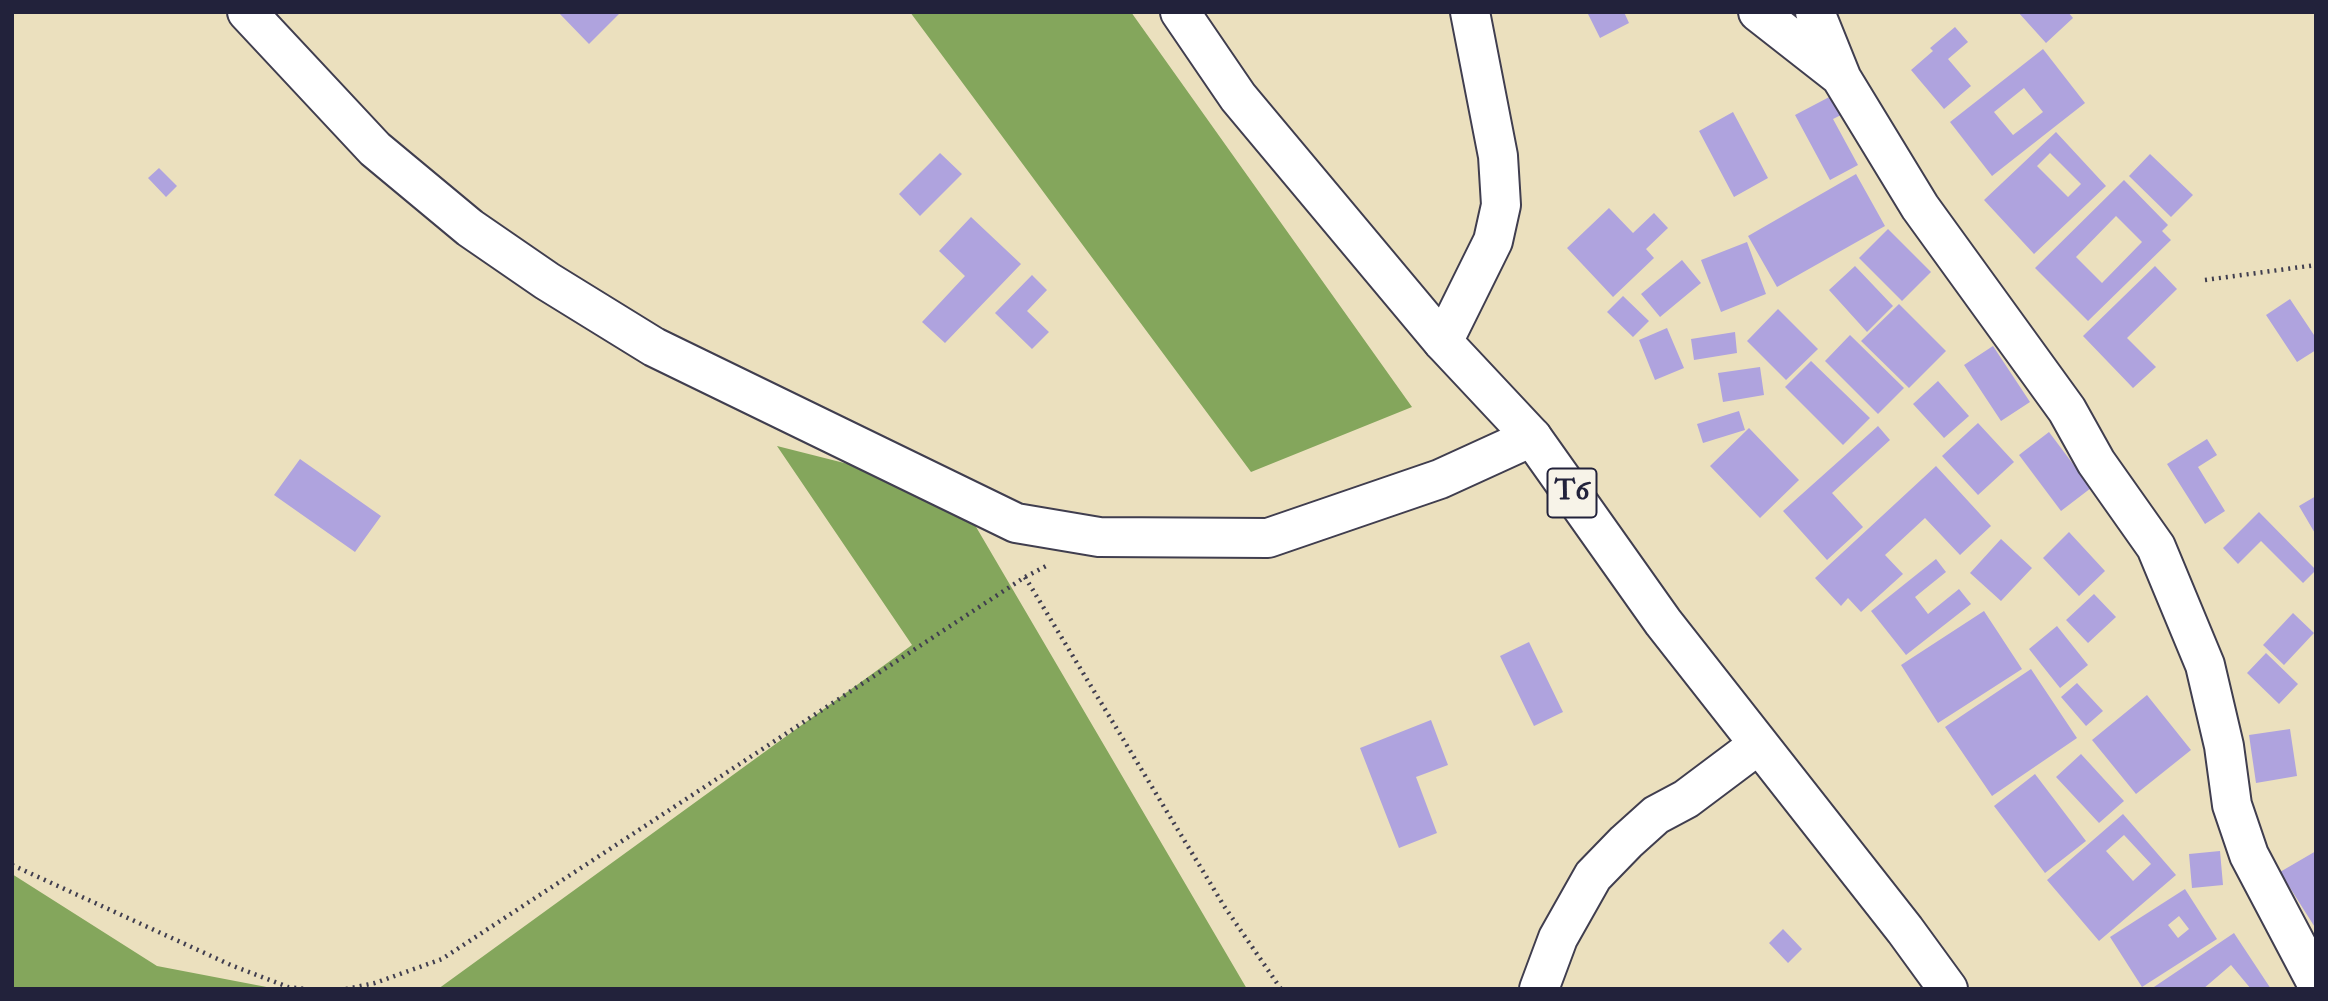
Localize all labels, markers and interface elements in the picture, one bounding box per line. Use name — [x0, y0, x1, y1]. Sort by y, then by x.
road number: T6 — [1548, 468, 1596, 518]

